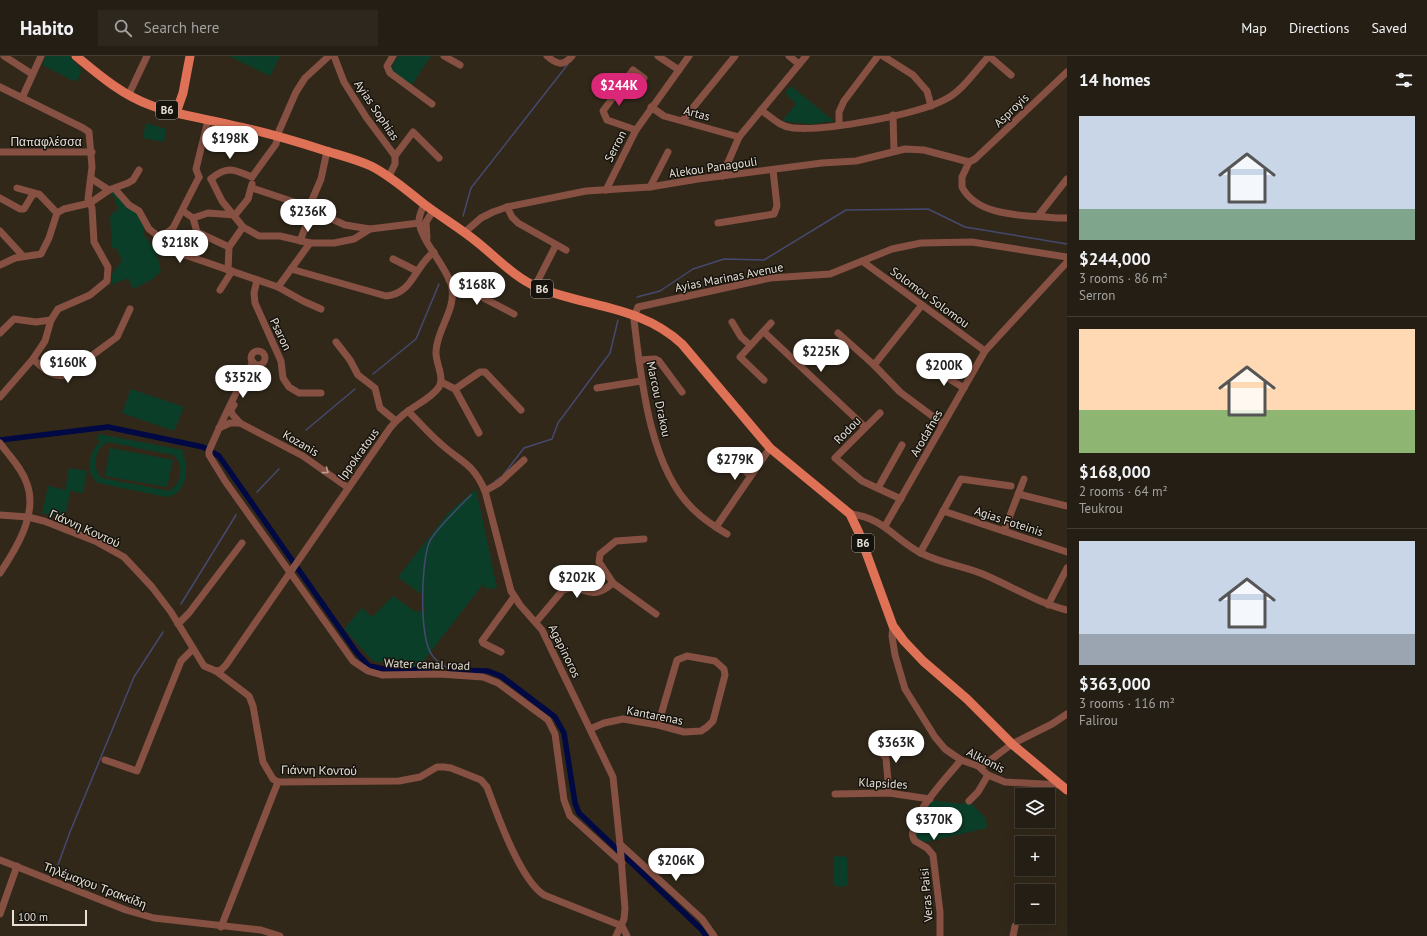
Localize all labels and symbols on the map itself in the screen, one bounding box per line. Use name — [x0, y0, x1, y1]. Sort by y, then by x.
pin: $244K — [591, 73, 647, 107]
street label: Ayias Sophias — [351, 77, 403, 143]
street label: Asproyis — [990, 90, 1032, 130]
road number: B6 — [156, 101, 178, 119]
street label: Artas — [682, 102, 712, 124]
pin: $198K — [202, 126, 258, 160]
street label: Serron — [601, 128, 629, 164]
street label: Παπαφλέσσα — [10, 134, 82, 149]
street label: Alekou Panagouli — [668, 153, 758, 181]
pin: $236K — [280, 199, 336, 233]
pin: $218K — [152, 230, 208, 264]
street label: Ayias Marinas Avenue — [673, 259, 785, 295]
street label: Solomou Solomou — [888, 263, 972, 331]
pin: $168K — [449, 272, 505, 306]
road number: B6 — [531, 280, 553, 298]
street label: Psaron — [267, 315, 295, 353]
pin: $225K — [793, 339, 849, 373]
pin: $160K — [40, 350, 96, 384]
pin: $200K — [916, 353, 972, 387]
street label: Marcou Drakou — [644, 360, 674, 438]
pin: $352K — [215, 365, 271, 399]
street label: Arodafnes — [907, 407, 945, 459]
street label: Rodou — [830, 413, 864, 447]
street label: Ippokratous — [334, 425, 382, 483]
street label: Kozanis — [280, 427, 322, 459]
pin: $279K — [707, 447, 763, 481]
one-way arrow — [322, 466, 329, 474]
street label: Agias Foteinis — [973, 503, 1045, 539]
street label: Γιάννη Κοντού — [47, 506, 123, 550]
road number: B6 — [852, 534, 874, 552]
pin: $202K — [549, 565, 605, 599]
street label: Agapinoros — [546, 622, 584, 680]
street label: Water canal road — [384, 655, 470, 673]
street label: Kantarenas — [625, 702, 685, 728]
pin: $363K — [868, 730, 924, 764]
street label: Alkionis — [964, 744, 1008, 776]
street label: Γιάννη Κοντού — [281, 762, 357, 778]
street label: Klapsides — [858, 774, 908, 792]
pin: $370K — [906, 807, 962, 841]
pin: $206K — [648, 848, 704, 882]
street label: Τηλέμαχου Τρακκίδη — [41, 858, 149, 912]
street label: Veras Paisi — [916, 867, 936, 924]
scale bar — [12, 908, 87, 927]

